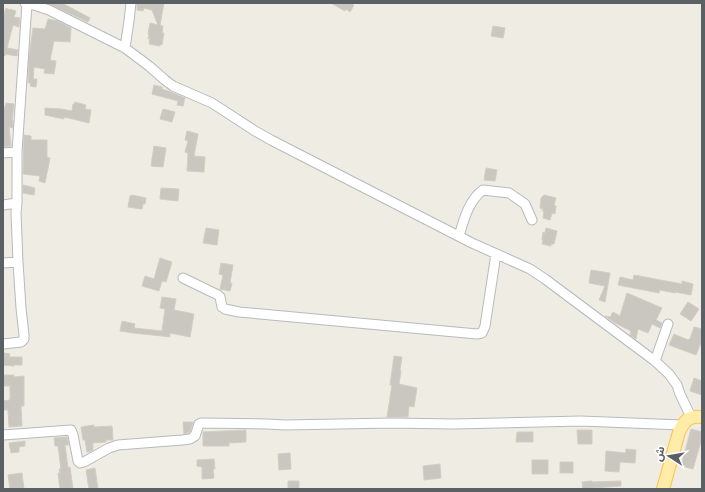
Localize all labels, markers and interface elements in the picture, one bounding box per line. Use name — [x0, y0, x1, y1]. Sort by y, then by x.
north arrow — [649, 436, 689, 476]
text: ش — [651, 445, 668, 463]

